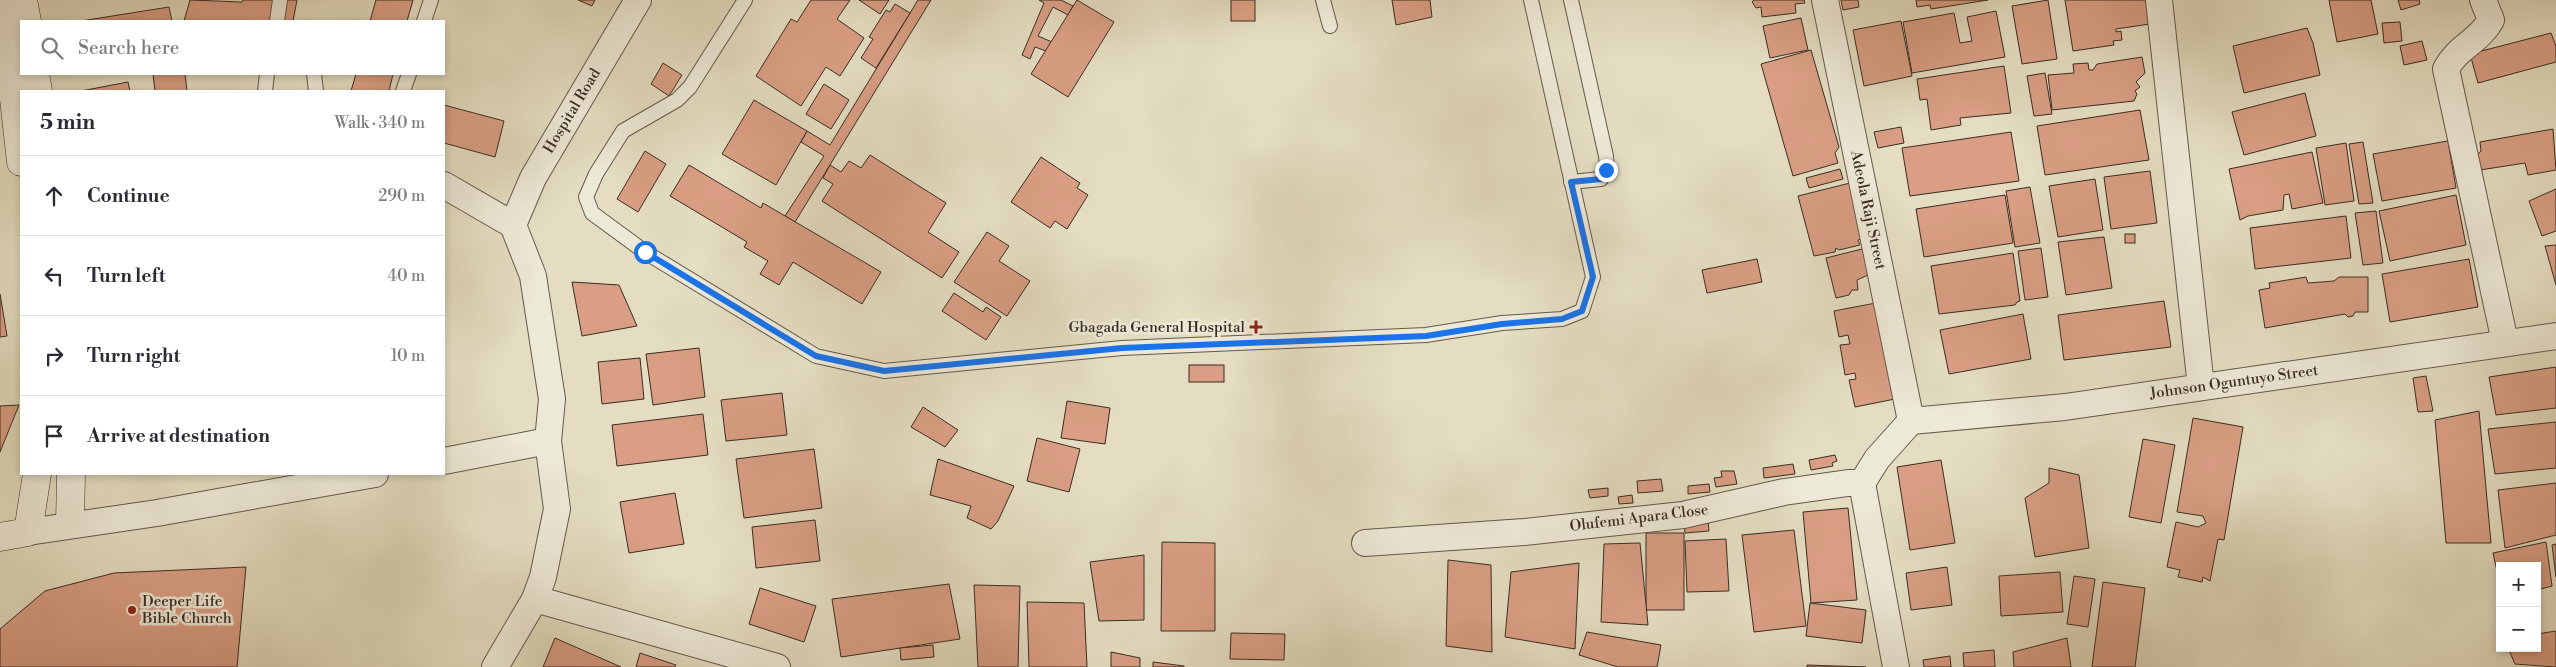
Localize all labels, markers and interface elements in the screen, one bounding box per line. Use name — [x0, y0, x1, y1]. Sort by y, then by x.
search box — [20, 20, 445, 75]
icon: search — [38, 34, 66, 62]
text: Search here — [78, 36, 179, 60]
street label: Hospital Road — [539, 65, 605, 157]
text: 5 min — [40, 110, 95, 136]
text: Walk · 340 m — [335, 113, 425, 133]
street label: Adeola Raji Street — [1846, 148, 1890, 272]
route end — [1595, 159, 1618, 182]
icon: ahead — [40, 182, 68, 210]
text: Continue — [87, 184, 170, 208]
text: 290 m — [378, 186, 425, 206]
route start — [634, 241, 657, 264]
icon: left — [40, 262, 68, 290]
text: Turn left — [87, 264, 166, 288]
text: 40 m — [388, 266, 425, 286]
place label: Gbagada General Hospital — [1069, 318, 1246, 337]
marker: Gbagada General Hospital — [1249, 320, 1263, 334]
icon: right — [40, 342, 68, 370]
text: Turn right — [87, 344, 180, 368]
text: 10 m — [391, 346, 425, 366]
street label: Johnson Oguntuyo Street — [2148, 361, 2320, 403]
icon: arrive — [40, 422, 68, 450]
text: Arrive at destination — [87, 424, 270, 448]
street label: Olufemi Apara Close — [1569, 500, 1709, 536]
map controls — [2496, 562, 2541, 652]
button: + — [2496, 562, 2541, 607]
place label: Deeper Life Bible Church — [141, 592, 232, 628]
marker: Deeper Life Bible Church — [126, 604, 138, 616]
button: − — [2496, 607, 2541, 652]

